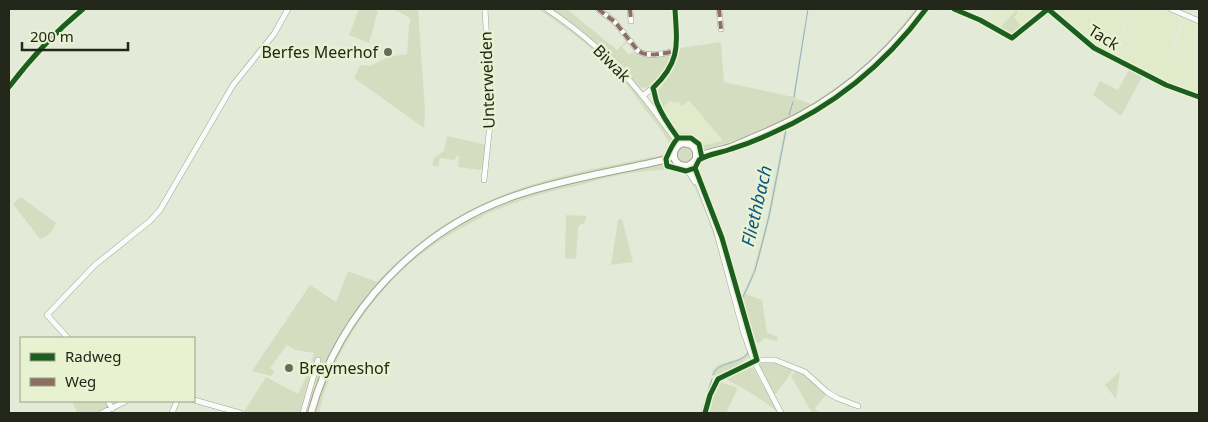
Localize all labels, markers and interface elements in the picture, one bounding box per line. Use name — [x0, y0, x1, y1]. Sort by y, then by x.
street label: Tack — [1084, 19, 1124, 55]
scale bar — [22, 20, 129, 52]
text: 200 m — [30, 26, 74, 46]
street label: Unterweiden — [474, 31, 500, 129]
street label: Biwak — [588, 39, 636, 87]
place label: Berfes Meerhof — [261, 41, 379, 63]
marker: Berfes Meerhof — [382, 46, 394, 58]
water label: Fliethbach — [735, 163, 777, 249]
legend — [20, 337, 195, 402]
text: Radweg — [65, 346, 121, 366]
place label: Breymeshof — [299, 357, 391, 379]
marker: Breymeshof — [283, 362, 295, 374]
text: Weg — [65, 371, 96, 391]

